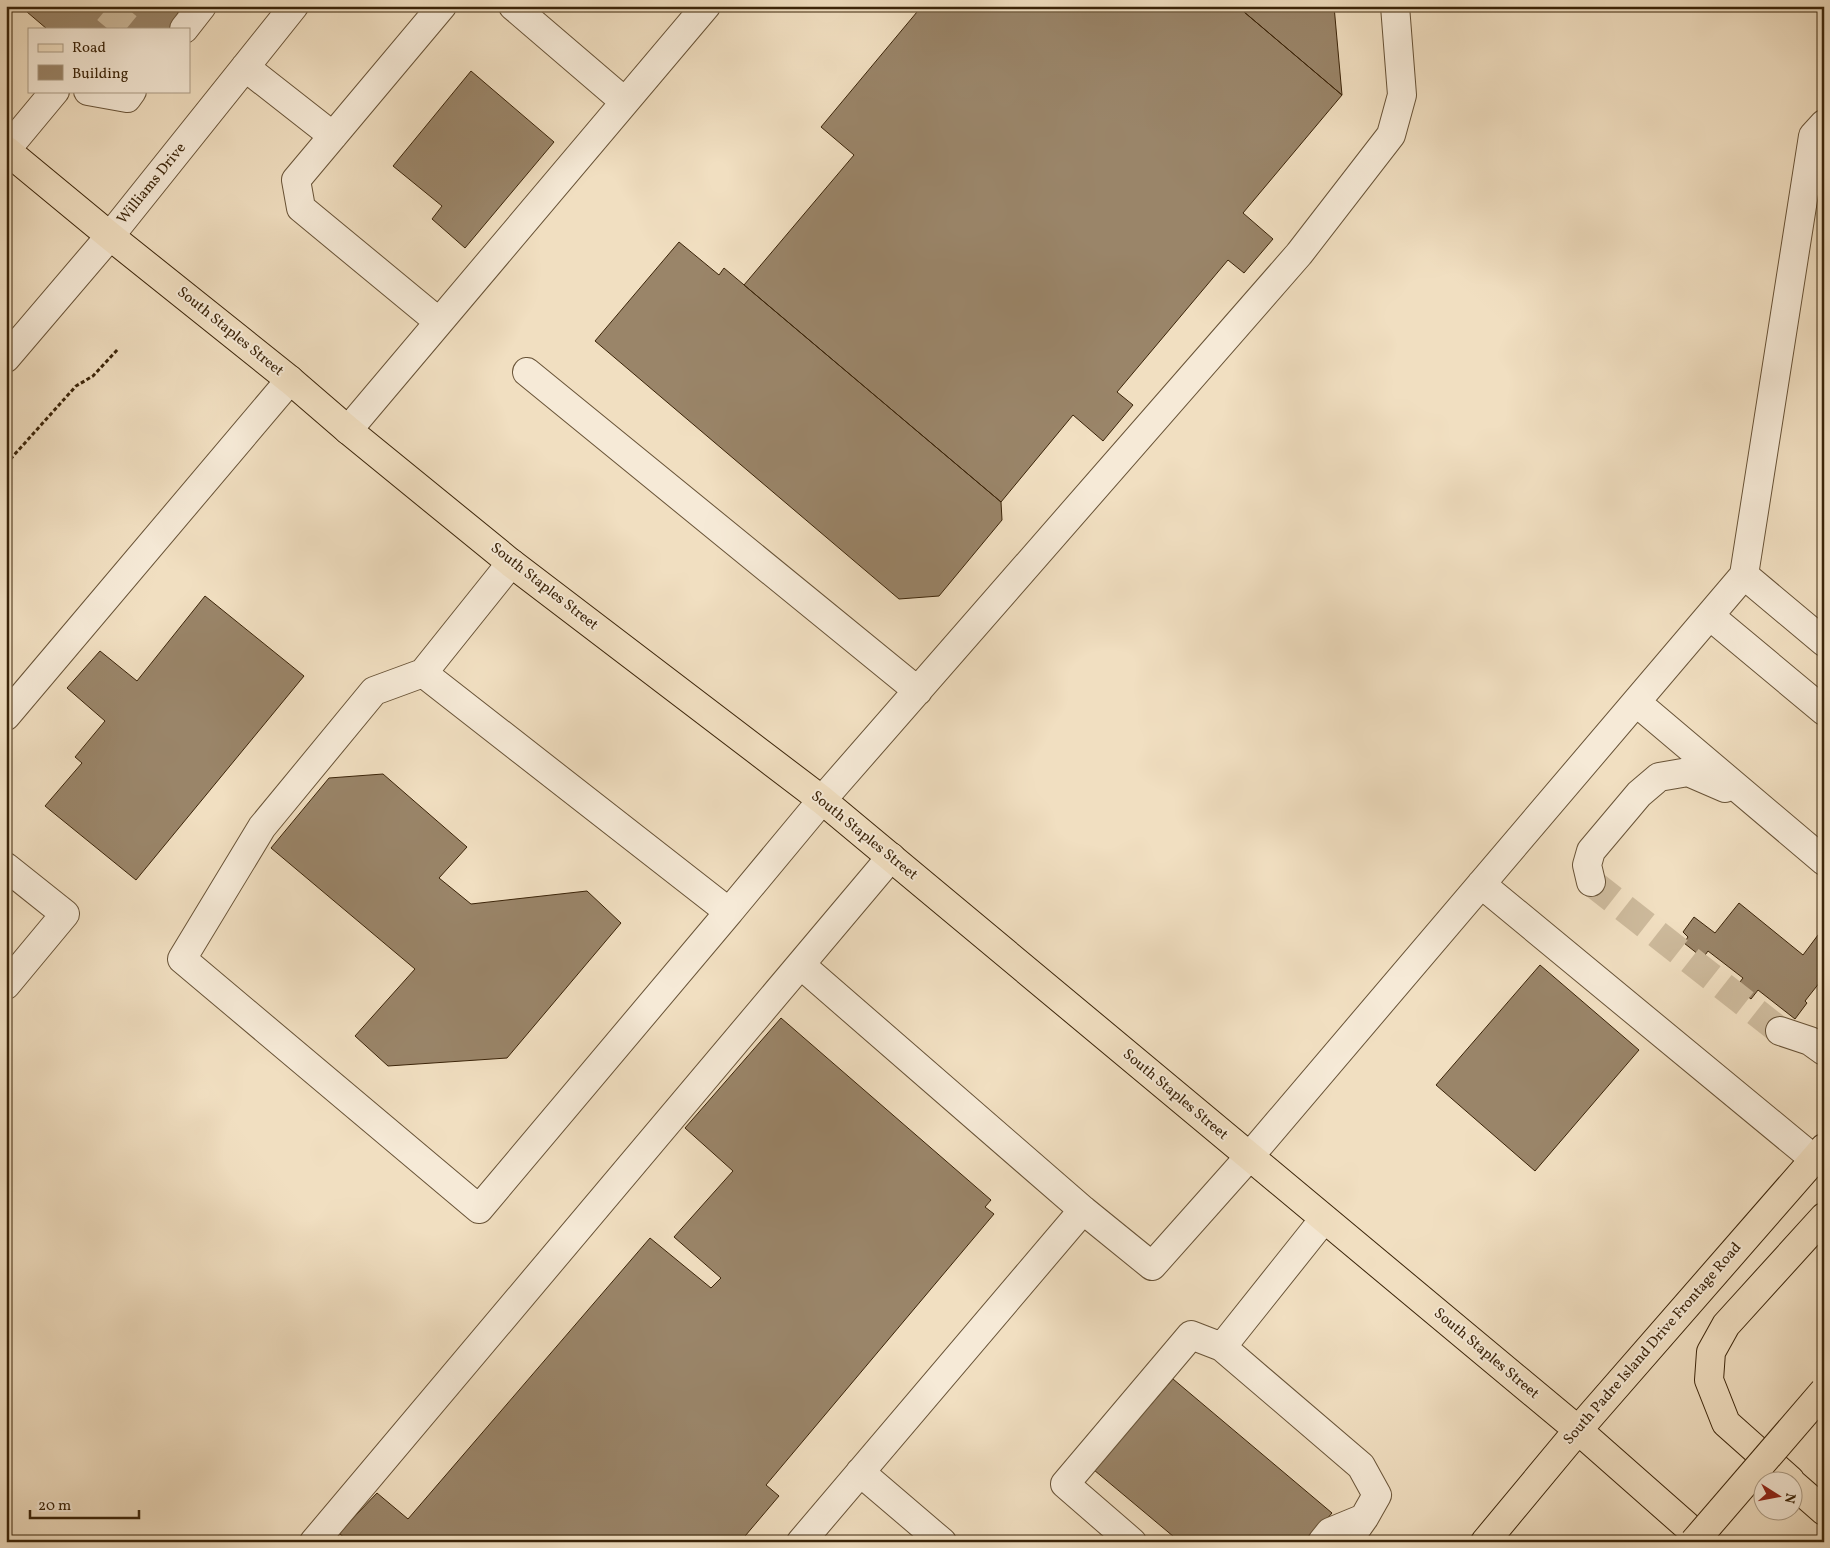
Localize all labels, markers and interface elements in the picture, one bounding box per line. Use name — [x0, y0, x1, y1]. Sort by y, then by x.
legend — [28, 28, 190, 92]
text: Road — [72, 38, 106, 59]
text: Building — [72, 64, 129, 85]
street label: Williams Drive — [113, 139, 191, 229]
street label: South Staples Street — [172, 282, 288, 382]
street label: South Staples Street — [486, 538, 602, 636]
street label: South Staples Street — [806, 786, 922, 886]
street label: South Staples Street — [1118, 1045, 1232, 1145]
street label: South Padre Island Drive Frontage Road — [1559, 1238, 1747, 1450]
street label: South Staples Street — [1429, 1304, 1543, 1404]
north arrow — [1752, 1470, 1802, 1520]
scale bar — [30, 1488, 139, 1520]
text: N — [1779, 1491, 1800, 1505]
text: 20 m — [38, 1496, 71, 1517]

